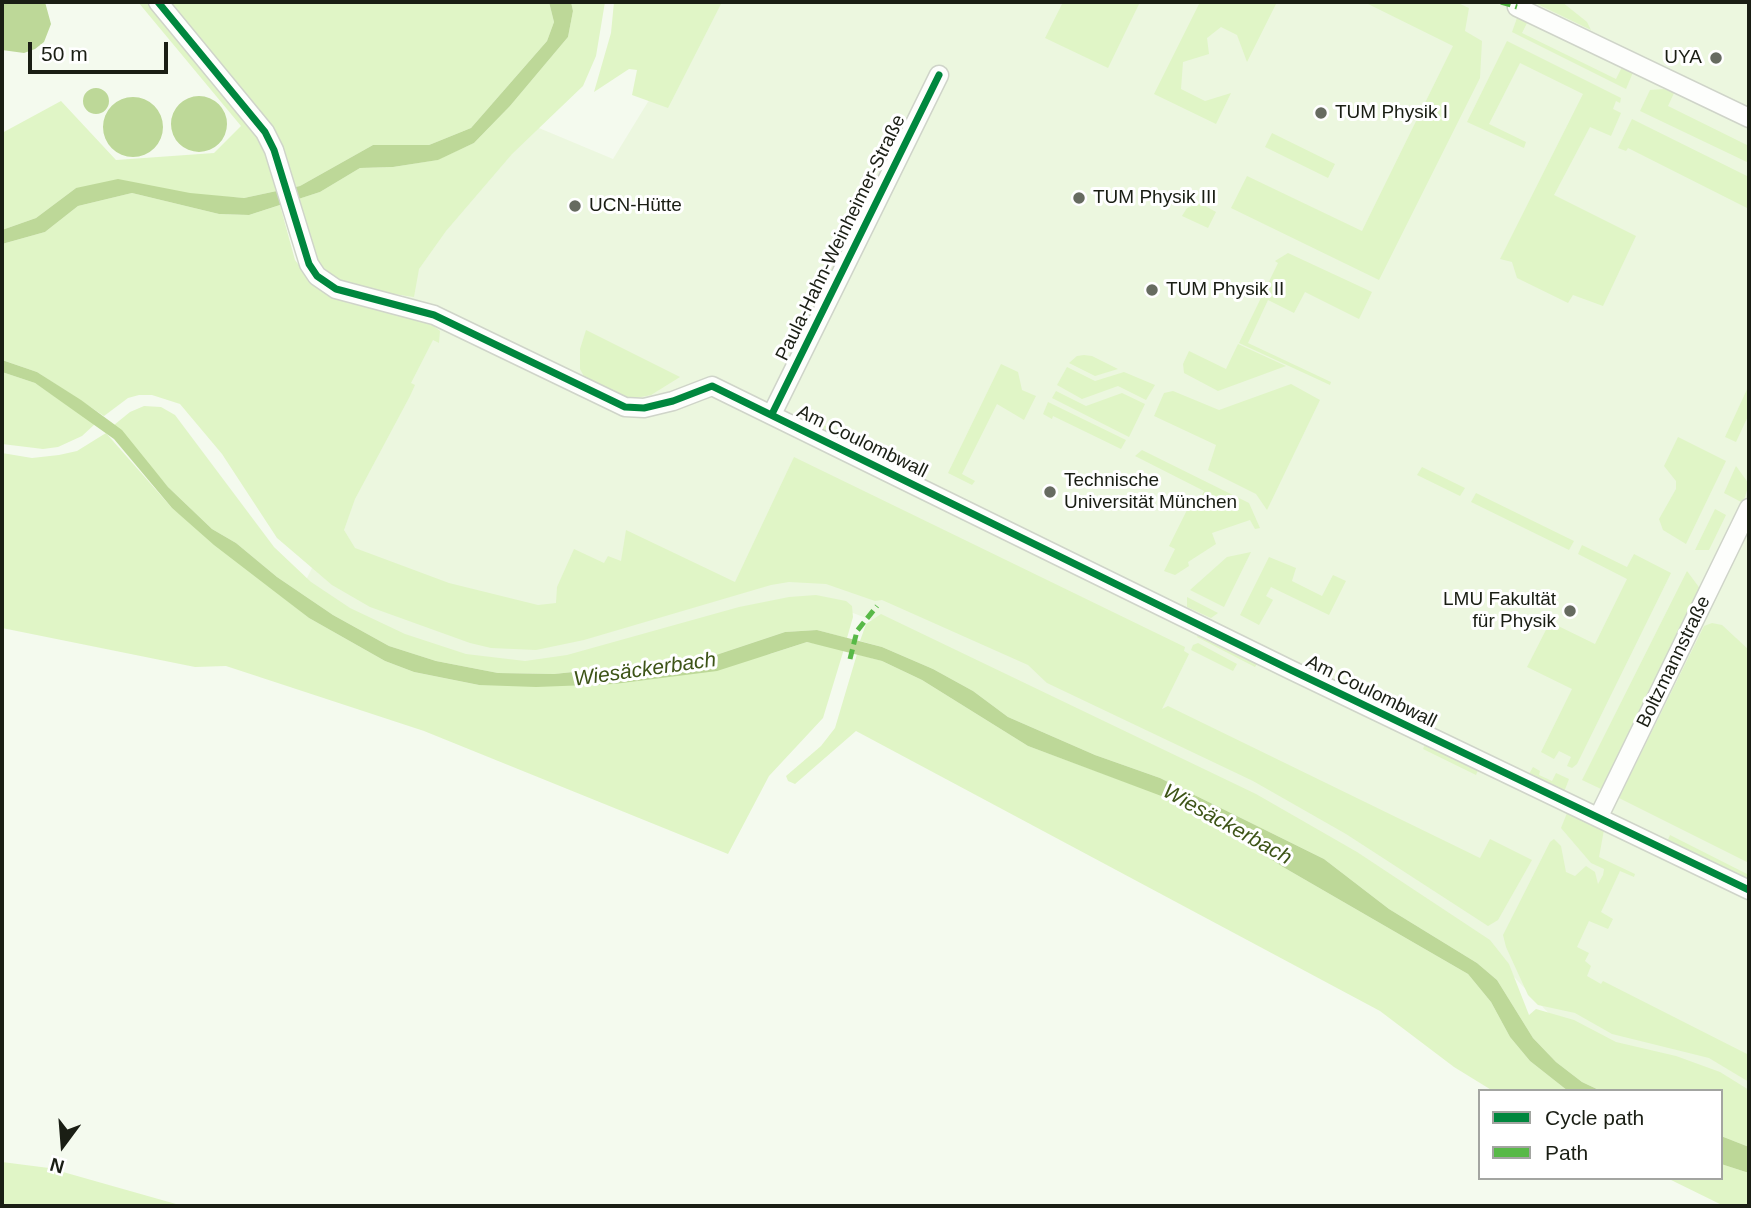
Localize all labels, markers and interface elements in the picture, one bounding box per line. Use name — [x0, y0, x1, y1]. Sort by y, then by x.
scale bar — [32, 28, 172, 72]
text: 50 m — [41, 42, 88, 65]
place label: UYA — [1664, 47, 1702, 69]
marker: UYA — [1708, 50, 1724, 66]
place label: TUM Physik I — [1335, 102, 1448, 124]
marker: TUM Physik I — [1313, 105, 1329, 121]
street label: Paula-Hahn-Weinheimer-Straße — [771, 111, 911, 365]
place label: TUM Physik III — [1093, 187, 1217, 209]
marker: TUM Physik III — [1071, 190, 1087, 206]
place label: UCN-Hütte — [589, 195, 682, 217]
marker: UCN-Hütte — [567, 198, 583, 214]
place label: TUM Physik II — [1166, 279, 1284, 301]
marker: TUM Physik II — [1144, 282, 1160, 298]
street label: Am Coulombwall — [793, 401, 931, 483]
place label: Technische Universität München — [1064, 470, 1237, 514]
marker: Technische Universität München — [1042, 484, 1058, 500]
place label: LMU Fakultät für Physik — [1443, 589, 1556, 633]
street label: Boltzmannstraße — [1632, 592, 1716, 732]
marker: LMU Fakultät für Physik — [1562, 603, 1578, 619]
water label: Wiesäckerbach — [572, 648, 718, 692]
street label: Am Coulombwall — [1302, 651, 1440, 733]
water label: Wiesäckerbach — [1158, 779, 1296, 871]
legend — [1478, 1089, 1723, 1180]
text: Cycle path — [1545, 1106, 1644, 1129]
north arrow — [28, 1110, 98, 1180]
text: Path — [1545, 1141, 1588, 1164]
text: N — [48, 1154, 67, 1178]

